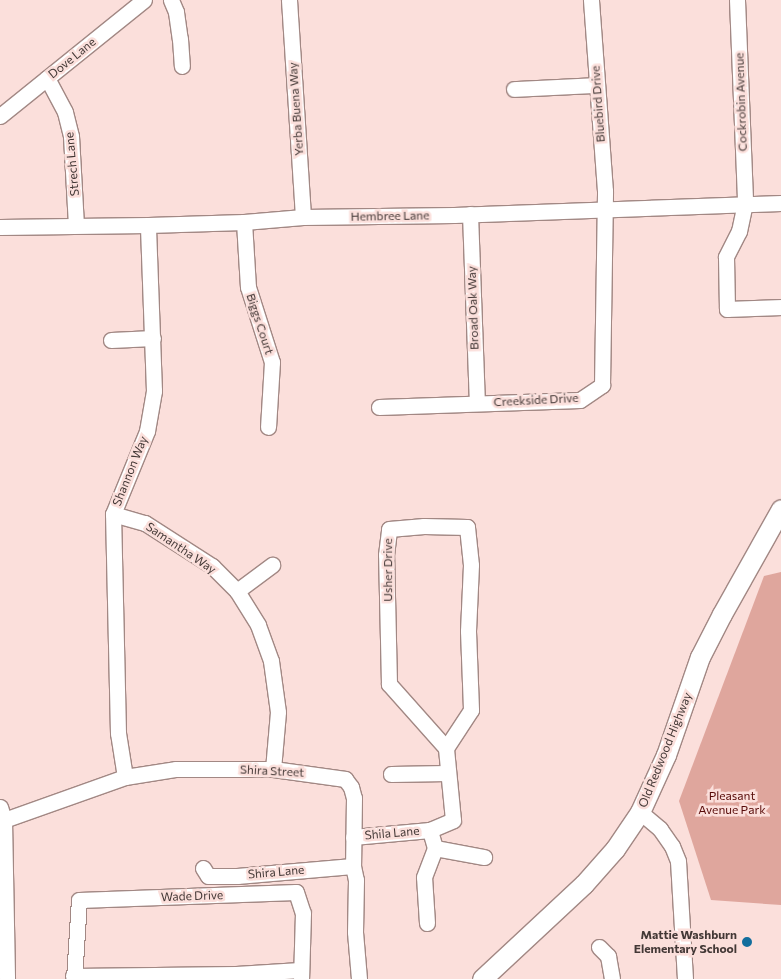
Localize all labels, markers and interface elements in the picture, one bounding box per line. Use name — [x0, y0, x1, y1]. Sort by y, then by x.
street label: Dove Lane — [45, 35, 99, 81]
street label: Cockrobin Avenue — [732, 52, 750, 152]
street label: Yerba Buena Way — [286, 62, 306, 156]
street label: Bluebird Drive — [588, 65, 608, 143]
street label: Strech Lane — [62, 131, 82, 197]
street label: Hembree Lane — [350, 208, 430, 224]
street label: Broad Oak Way — [464, 266, 482, 350]
street label: Biggs Court — [243, 292, 277, 356]
street label: Creekside Drive — [493, 391, 579, 409]
street label: Shannon Way — [109, 434, 151, 508]
street label: Samantha Way — [143, 519, 219, 577]
street label: Usher Drive — [381, 538, 395, 602]
street label: Old Redwood Highway — [635, 690, 695, 810]
street label: Shira Street — [240, 762, 304, 780]
park label: Pleasant Avenue Park — [698, 789, 766, 817]
street label: Shila Lane — [364, 823, 420, 843]
street label: Shira Lane — [247, 862, 305, 882]
street label: Wade Drive — [161, 888, 223, 904]
place label: Mattie Washburn Elementary School — [634, 928, 737, 956]
marker: Mattie Washburn Elementary School — [741, 936, 753, 948]

